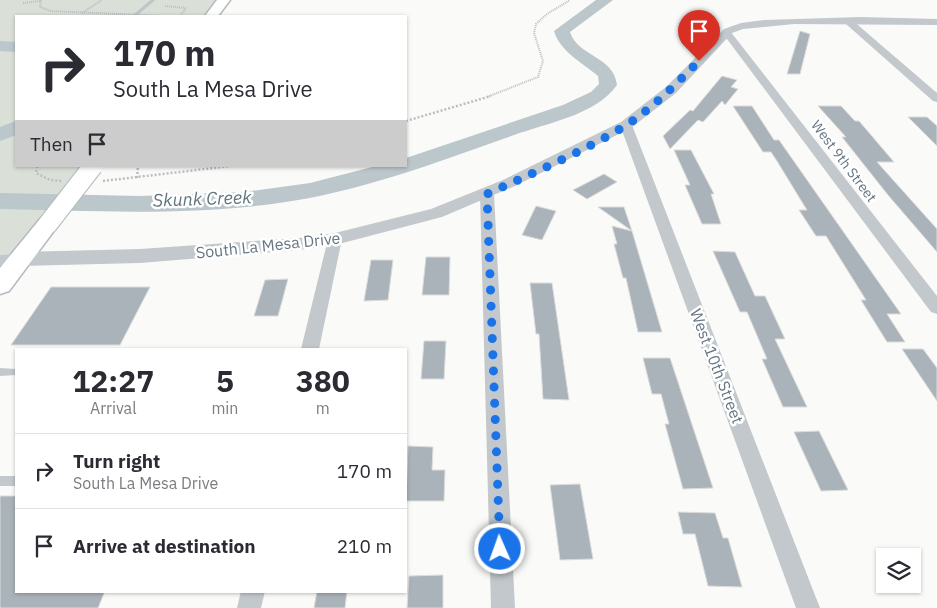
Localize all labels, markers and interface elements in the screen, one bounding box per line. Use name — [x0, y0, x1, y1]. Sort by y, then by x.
pin — [678, 10, 720, 61]
icon: arrive — [685, 17, 713, 45]
text: 170 m — [113, 30, 216, 76]
icon: right — [30, 35, 95, 100]
text: South La Mesa Drive — [113, 74, 313, 103]
street label: West 9th Street — [807, 117, 881, 206]
icon: arrive — [83, 130, 111, 158]
text: Then — [30, 132, 73, 156]
water label: Skunk Creek — [152, 185, 252, 212]
street label: South La Mesa Drive — [195, 227, 341, 263]
street label: West 10th Street — [686, 306, 748, 426]
text: 12:27 — [72, 361, 154, 400]
text: 5 — [216, 361, 234, 400]
text: 380 — [296, 361, 350, 400]
text: Arrival — [90, 398, 137, 418]
text: min — [211, 398, 238, 418]
text: m — [316, 398, 330, 418]
text: Turn right — [73, 449, 160, 473]
icon: right — [30, 457, 58, 485]
text: 170 m — [337, 459, 392, 483]
text: South La Mesa Drive — [73, 473, 218, 493]
position arrow — [473, 522, 525, 574]
icon: arrive — [30, 532, 58, 560]
text: Arrive at destination — [73, 534, 256, 558]
text: 210 m — [337, 534, 392, 558]
map controls — [876, 548, 921, 593]
button: layers — [876, 548, 921, 593]

